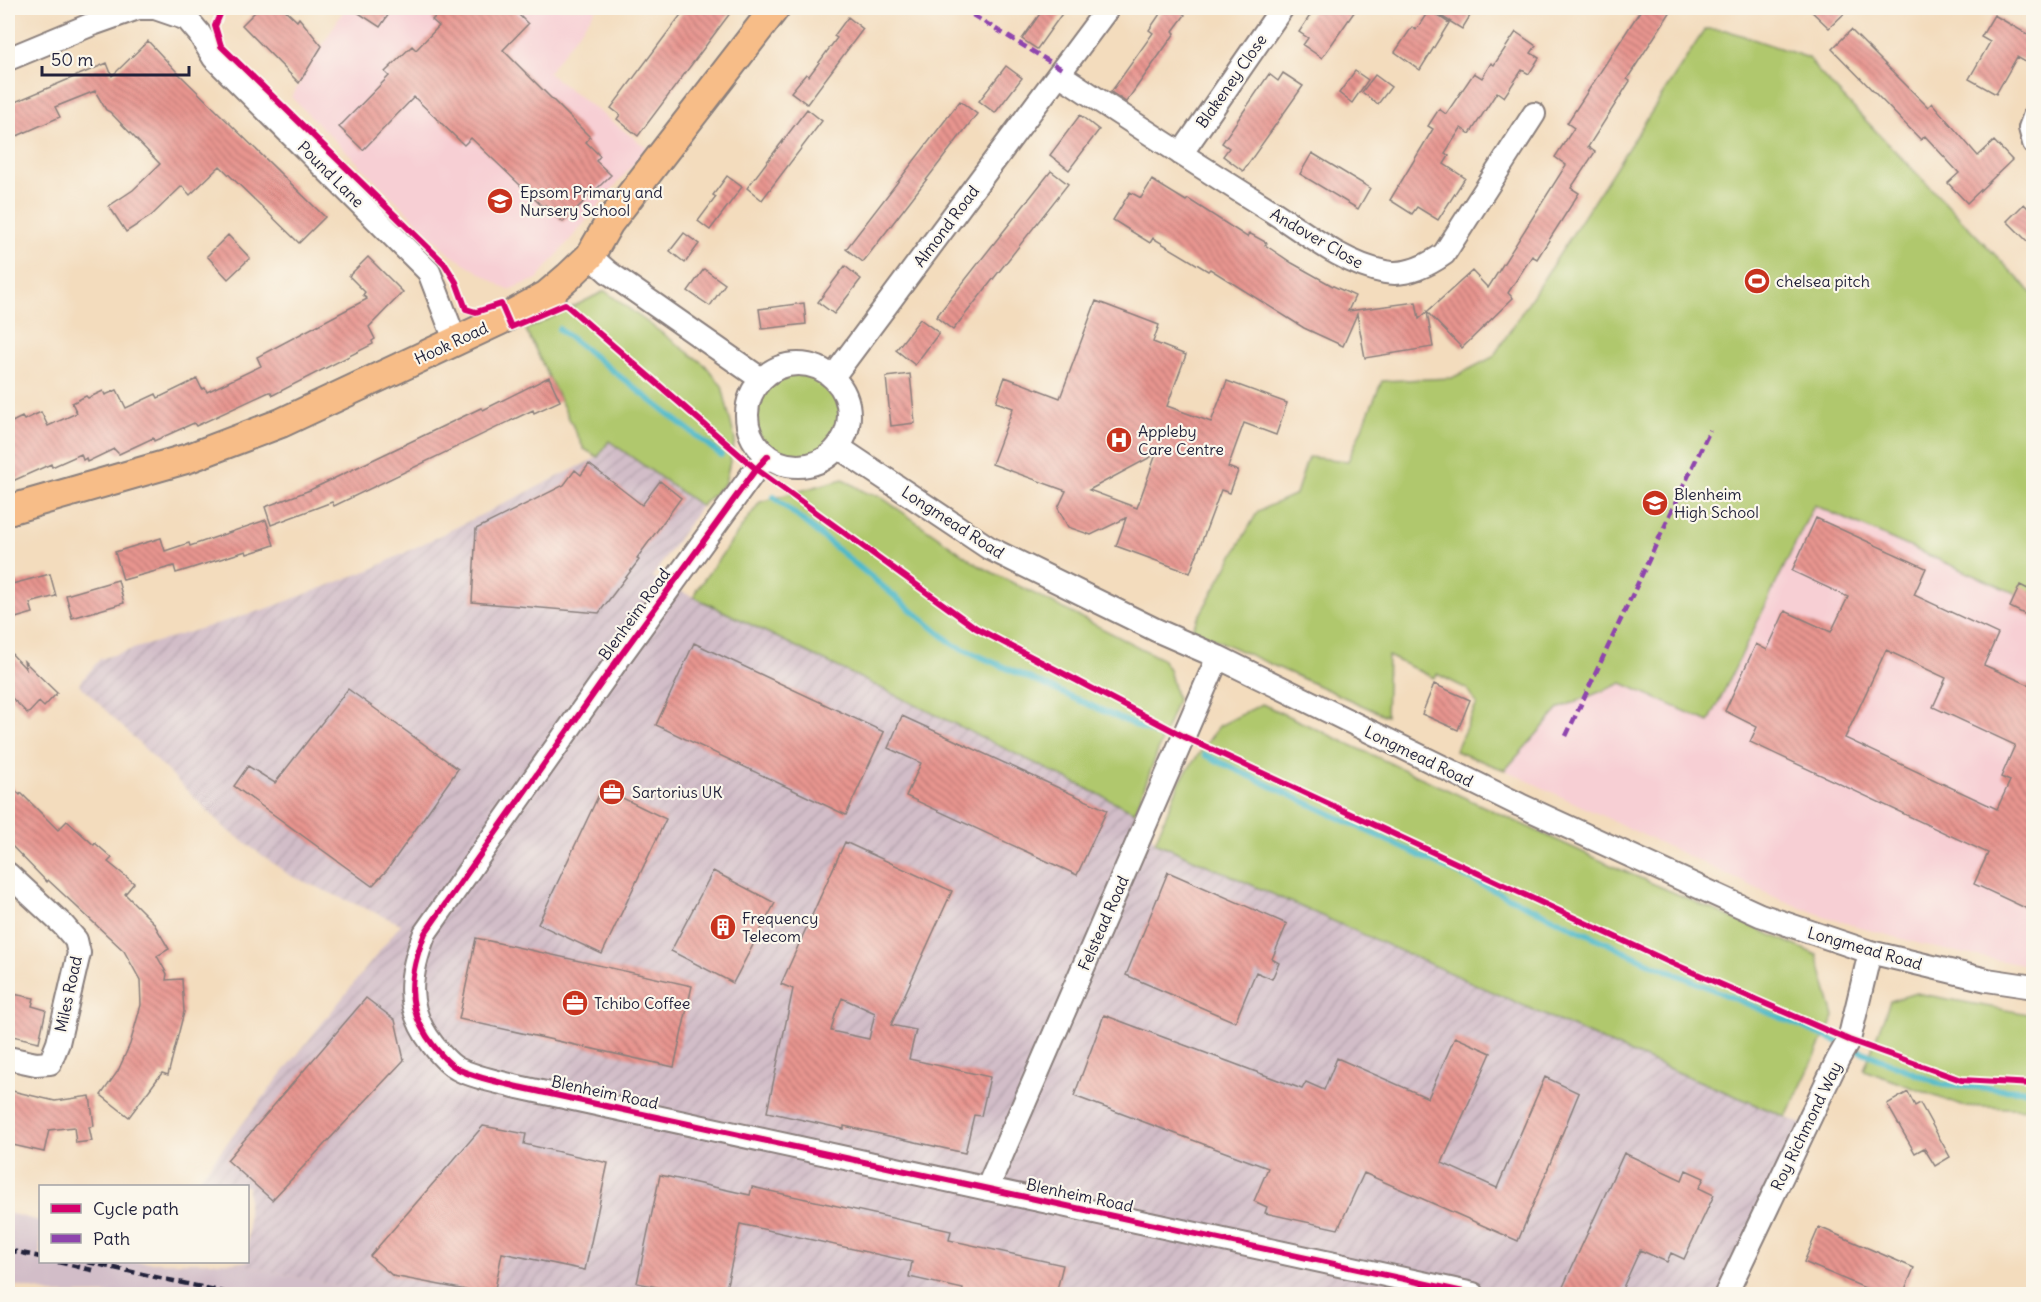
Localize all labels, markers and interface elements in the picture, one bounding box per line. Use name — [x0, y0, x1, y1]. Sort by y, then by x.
street label: Blakeney Close — [1191, 30, 1271, 132]
scale bar — [42, 39, 189, 77]
text: 50 m — [51, 48, 93, 71]
street label: Pound Lane — [294, 137, 368, 211]
street label: Almond Road — [909, 181, 983, 271]
place label: Epsom Primary and Nursery School — [520, 182, 663, 220]
school or university icon: Epsom Primary and Nursery School — [485, 186, 515, 216]
street label: Andover Close — [1267, 203, 1367, 273]
sports icon: chelsea pitch — [1742, 266, 1772, 296]
place label: chelsea pitch — [1776, 271, 1870, 291]
street label: Hook Road — [411, 317, 491, 369]
place label: Appleby Care Centre — [1138, 421, 1224, 459]
hospital icon: Appleby Care Centre — [1104, 425, 1134, 455]
street label: Longmead Road — [898, 481, 1008, 563]
place label: Blenheim High School — [1674, 484, 1759, 522]
school or university icon: Blenheim High School — [1640, 488, 1670, 518]
street label: Blenheim Road — [594, 564, 674, 664]
street label: Longmead Road — [1362, 721, 1476, 791]
office icon: Sartorius UK — [597, 777, 627, 807]
place label: Sartorius UK — [632, 782, 722, 802]
street label: Felstead Road — [1073, 873, 1133, 973]
place label: Frequency Telecom — [742, 908, 818, 946]
building icon: Frequency Telecom — [708, 912, 738, 942]
street label: Longmead Road — [1805, 922, 1925, 974]
street label: Miles Road — [50, 954, 86, 1034]
office icon: Tchibo Coffee — [560, 988, 590, 1018]
place label: Tchibo Coffee — [594, 993, 691, 1013]
street label: Roy Richmond Way — [1766, 1058, 1846, 1194]
street label: Blenheim Road — [550, 1071, 660, 1113]
street label: Blenheim Road — [1025, 1174, 1135, 1216]
legend — [39, 1185, 249, 1263]
text: Cycle path — [93, 1197, 179, 1220]
text: Path — [93, 1227, 130, 1250]

